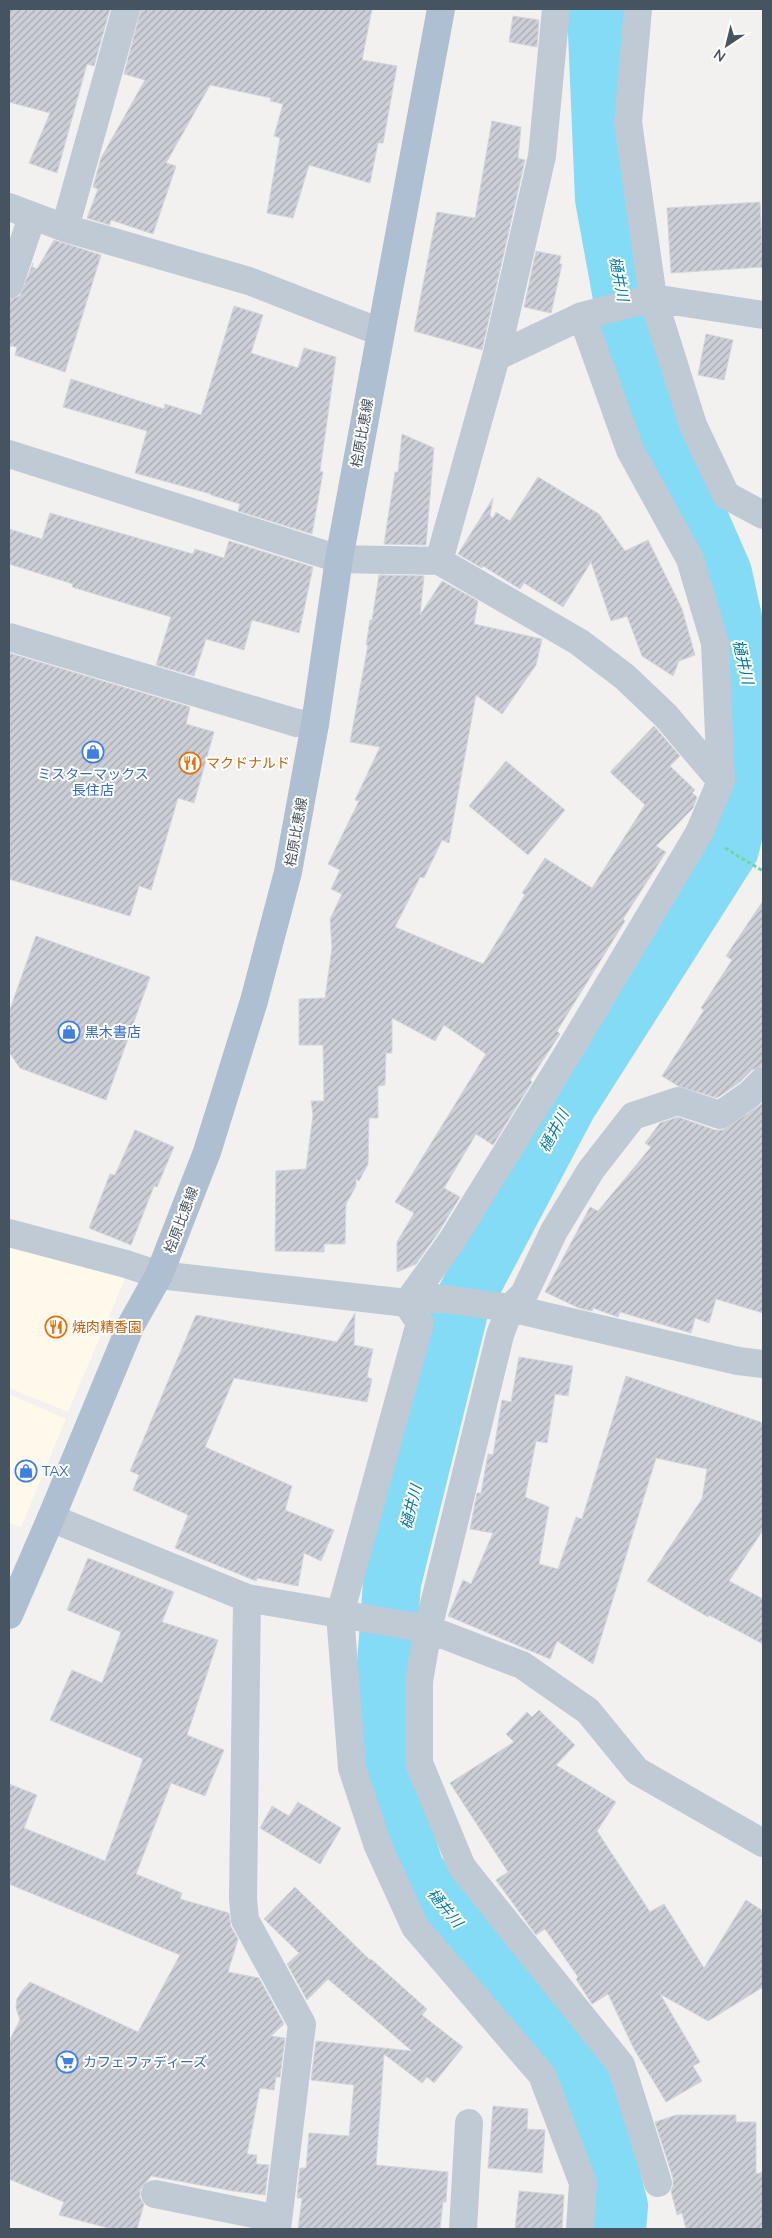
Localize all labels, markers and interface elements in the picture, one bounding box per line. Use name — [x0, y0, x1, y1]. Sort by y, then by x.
north arrow — [702, 20, 752, 70]
text: N — [710, 44, 730, 66]
water label: 樋井川 — [605, 255, 633, 305]
street label: 桧原比恵線 — [347, 397, 378, 469]
water label: 樋井川 — [728, 638, 758, 688]
shop icon: ミスターマックス 長住店 — [81, 740, 105, 764]
restaurant icon: マクドナルド — [178, 751, 202, 775]
place label: マクドナルド — [206, 754, 290, 773]
place label: ミスターマックス 長住店 — [37, 765, 149, 800]
street label: 桧原比恵線 — [281, 796, 312, 868]
shop icon: 黒木書店 — [57, 1020, 81, 1044]
place label: 黒木書店 — [85, 1023, 141, 1042]
water label: 樋井川 — [535, 1105, 574, 1156]
street label: 桧原比恵線 — [160, 1184, 203, 1256]
restaurant icon: 焼肉精香園 — [44, 1315, 68, 1339]
place label: 焼肉精香園 — [72, 1318, 142, 1337]
shop icon: TAX — [14, 1459, 38, 1483]
place label: TAX — [42, 1462, 68, 1481]
water label: 樋井川 — [396, 1481, 427, 1531]
water label: 樋井川 — [423, 1884, 468, 1933]
supermarket icon: カフェファディーズ — [55, 2050, 79, 2074]
place label: カフェファディーズ — [83, 2053, 207, 2072]

